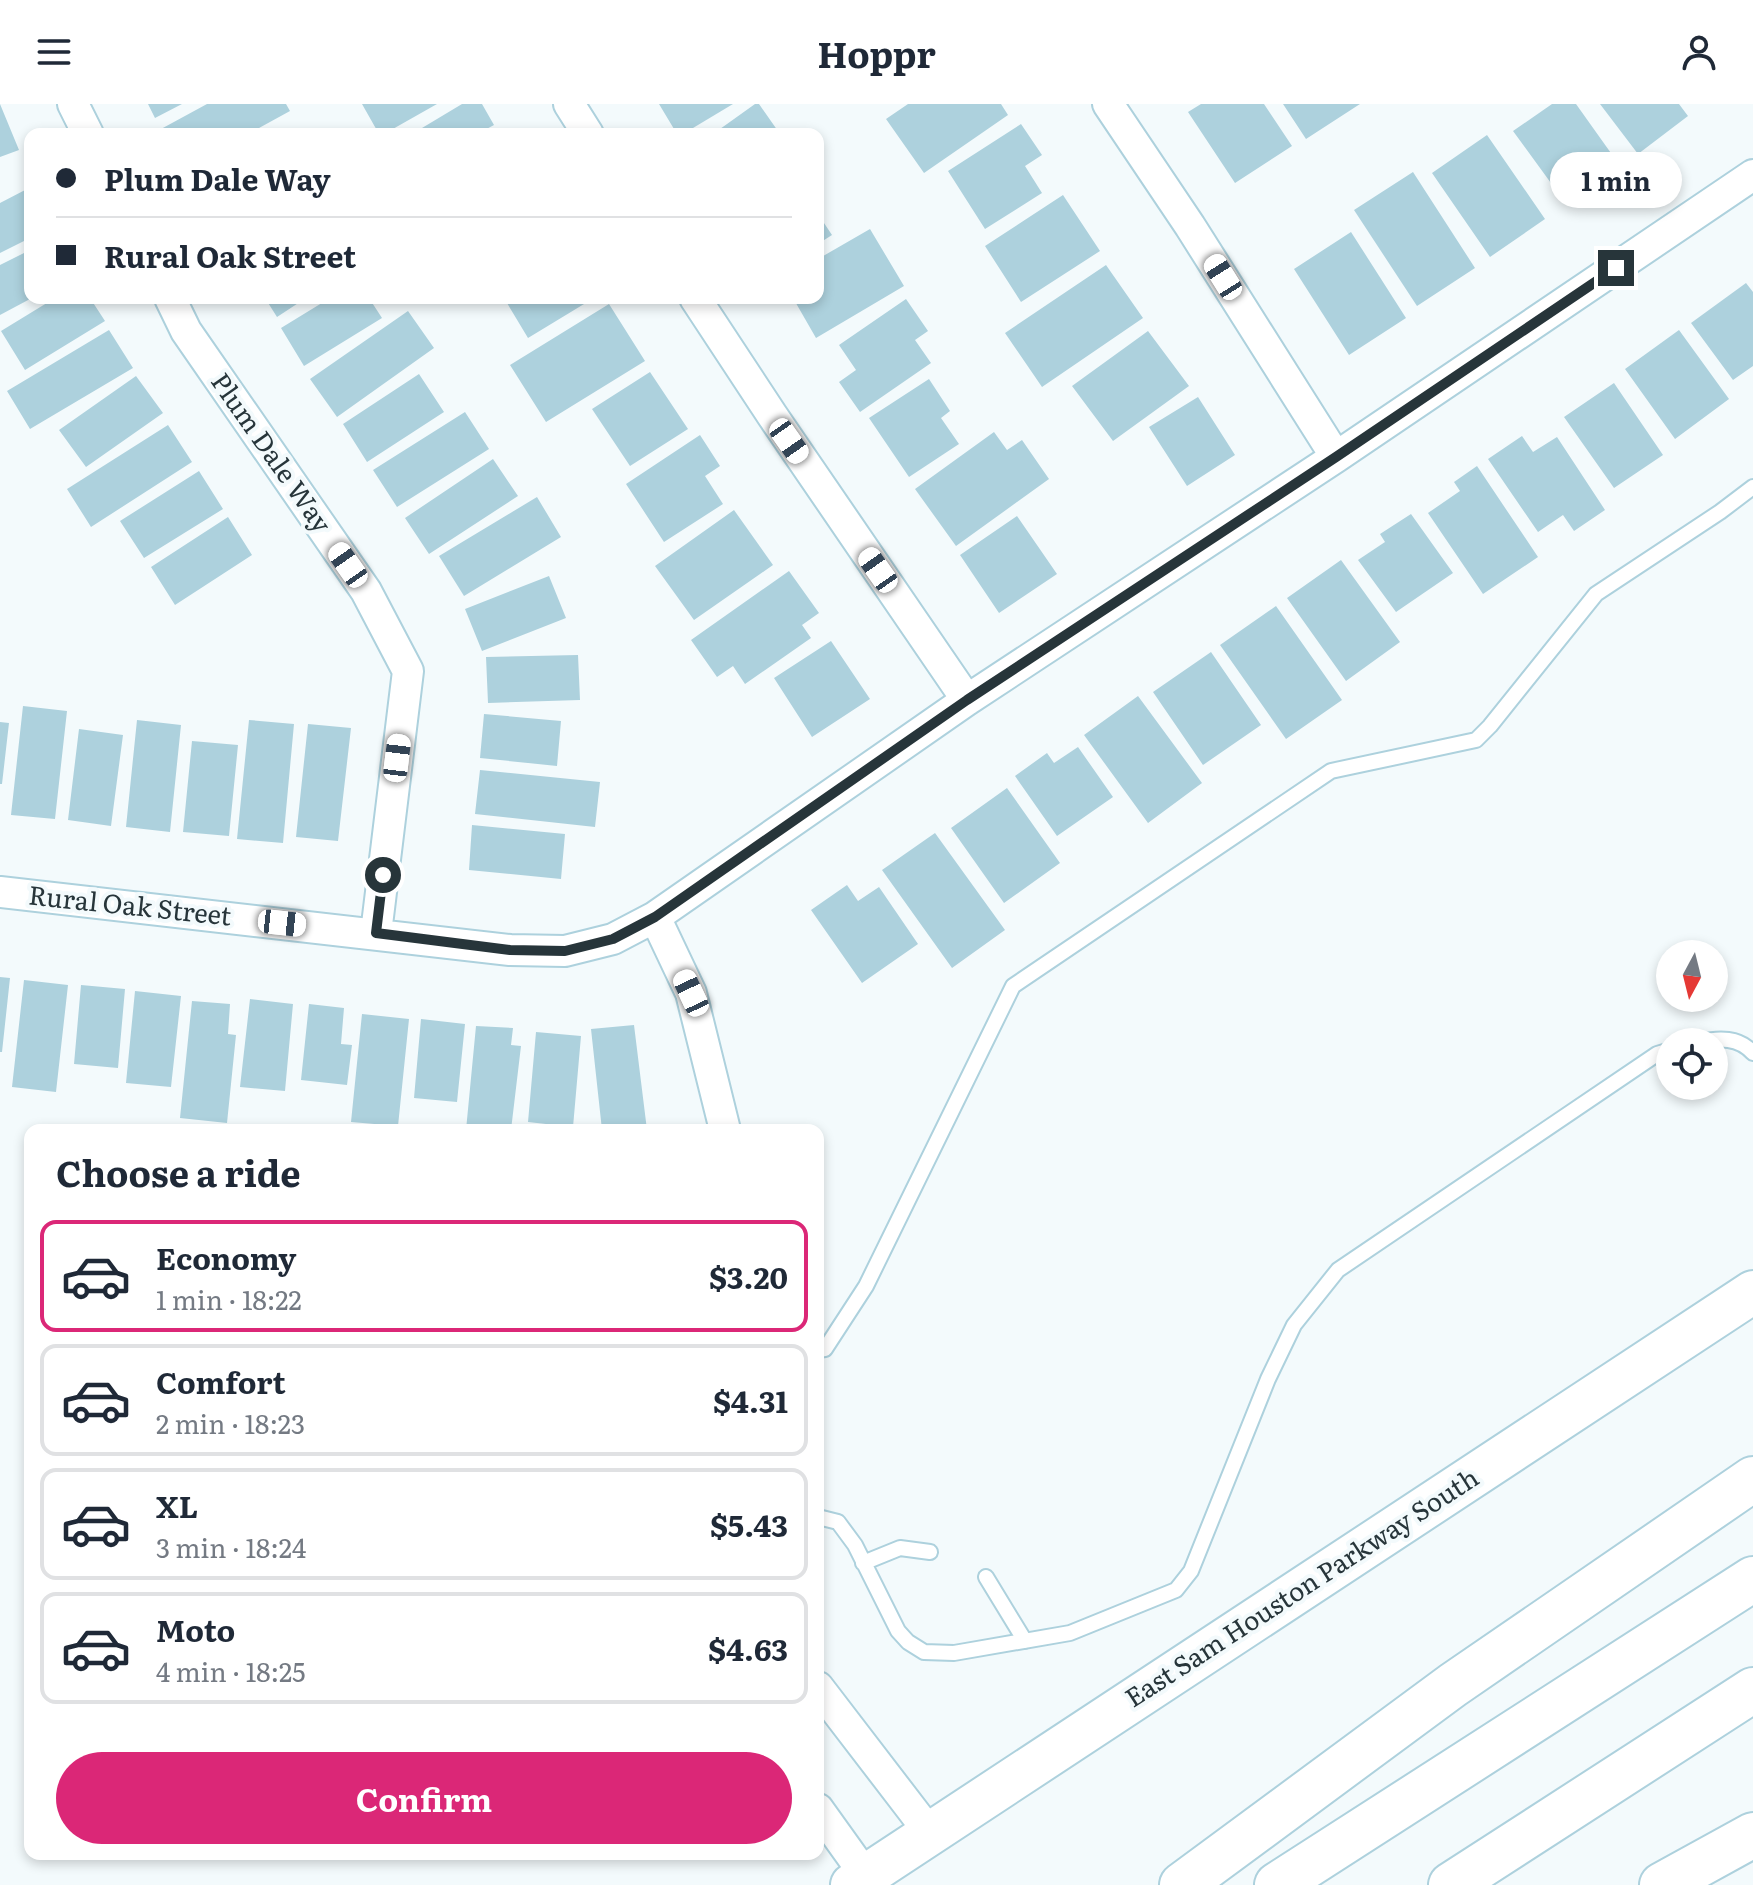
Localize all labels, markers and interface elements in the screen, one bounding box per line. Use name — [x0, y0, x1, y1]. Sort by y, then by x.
text: Hoppr — [817, 26, 936, 79]
icon: menu — [32, 30, 76, 74]
icon: person — [1677, 30, 1721, 74]
callout: 1 min — [1550, 152, 1682, 208]
text: Plum Dale Way — [104, 156, 331, 200]
text: 1 min — [1581, 160, 1651, 199]
text: Rural Oak Street — [104, 233, 356, 277]
car — [1200, 250, 1246, 304]
route end — [1598, 250, 1634, 286]
street label: Plum Dale Way — [203, 364, 343, 540]
car — [765, 414, 813, 468]
car — [324, 538, 372, 592]
car — [854, 543, 902, 597]
car — [382, 733, 412, 783]
route start — [365, 857, 401, 893]
street label: Rural Oak Street — [27, 873, 234, 934]
car — [257, 909, 307, 937]
north arrow — [1656, 940, 1728, 1012]
map controls — [1656, 940, 1728, 1100]
car — [670, 966, 712, 1020]
button: locate — [1656, 1028, 1728, 1100]
text: Choose a ride — [56, 1145, 301, 1198]
text: Economy — [156, 1235, 296, 1279]
icon: car — [60, 1240, 132, 1312]
text: $3.20 — [709, 1254, 788, 1298]
text: 1 min · 18:22 — [156, 1279, 302, 1318]
text: Comfort — [156, 1359, 286, 1403]
icon: car — [60, 1364, 132, 1436]
text: $4.31 — [713, 1378, 788, 1422]
text: 2 min · 18:23 — [156, 1403, 305, 1442]
street label: East Sam Houston Parkway South — [1116, 1457, 1485, 1715]
text: XL — [156, 1483, 198, 1527]
icon: car — [60, 1488, 132, 1560]
text: $5.43 — [710, 1502, 788, 1546]
text: 3 min · 18:24 — [156, 1527, 306, 1566]
text: Moto — [156, 1607, 235, 1651]
icon: car — [60, 1612, 132, 1684]
text: $4.63 — [708, 1626, 788, 1670]
text: 4 min · 18:25 — [156, 1651, 305, 1690]
button: Confirm — [56, 1752, 792, 1844]

